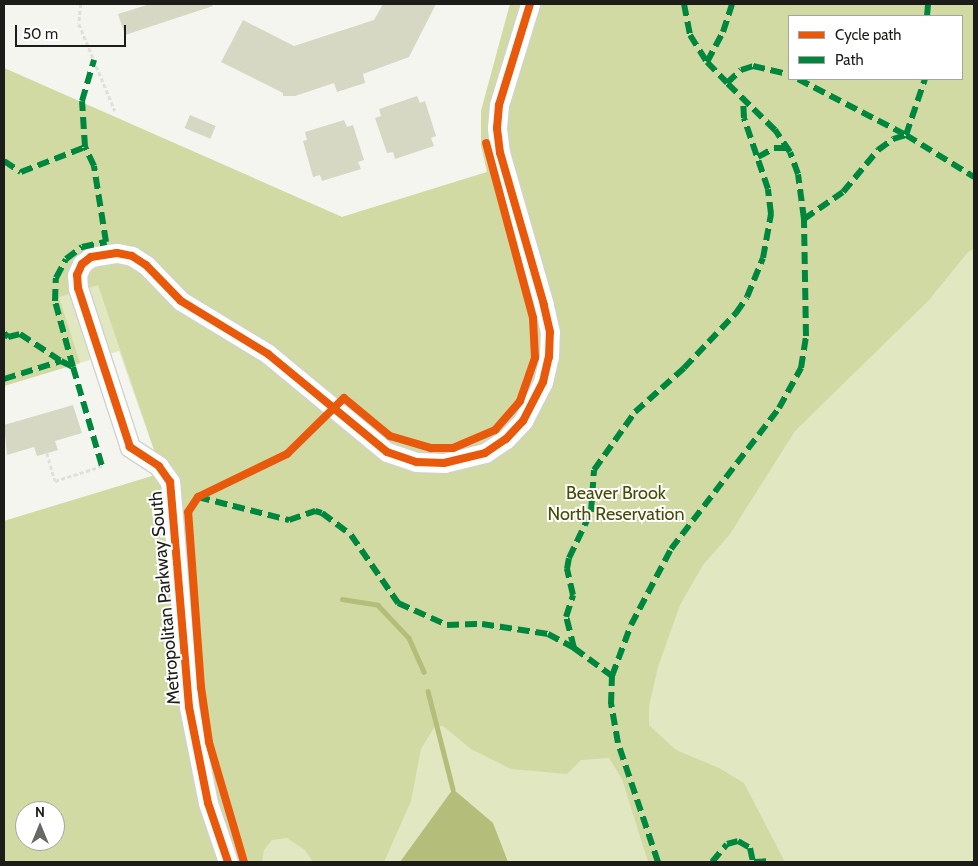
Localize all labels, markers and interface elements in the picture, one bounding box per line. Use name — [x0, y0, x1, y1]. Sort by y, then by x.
scale bar — [18, 15, 129, 47]
legend — [788, 15, 963, 80]
text: 50 m — [23, 25, 58, 43]
text: Cycle path — [835, 26, 901, 44]
text: Path — [835, 51, 864, 69]
park label: Beaver Brook North Reservation — [547, 483, 685, 526]
street label: Metropolitan Parkway South — [145, 490, 185, 706]
north arrow — [15, 801, 65, 851]
text: N — [35, 803, 45, 821]

